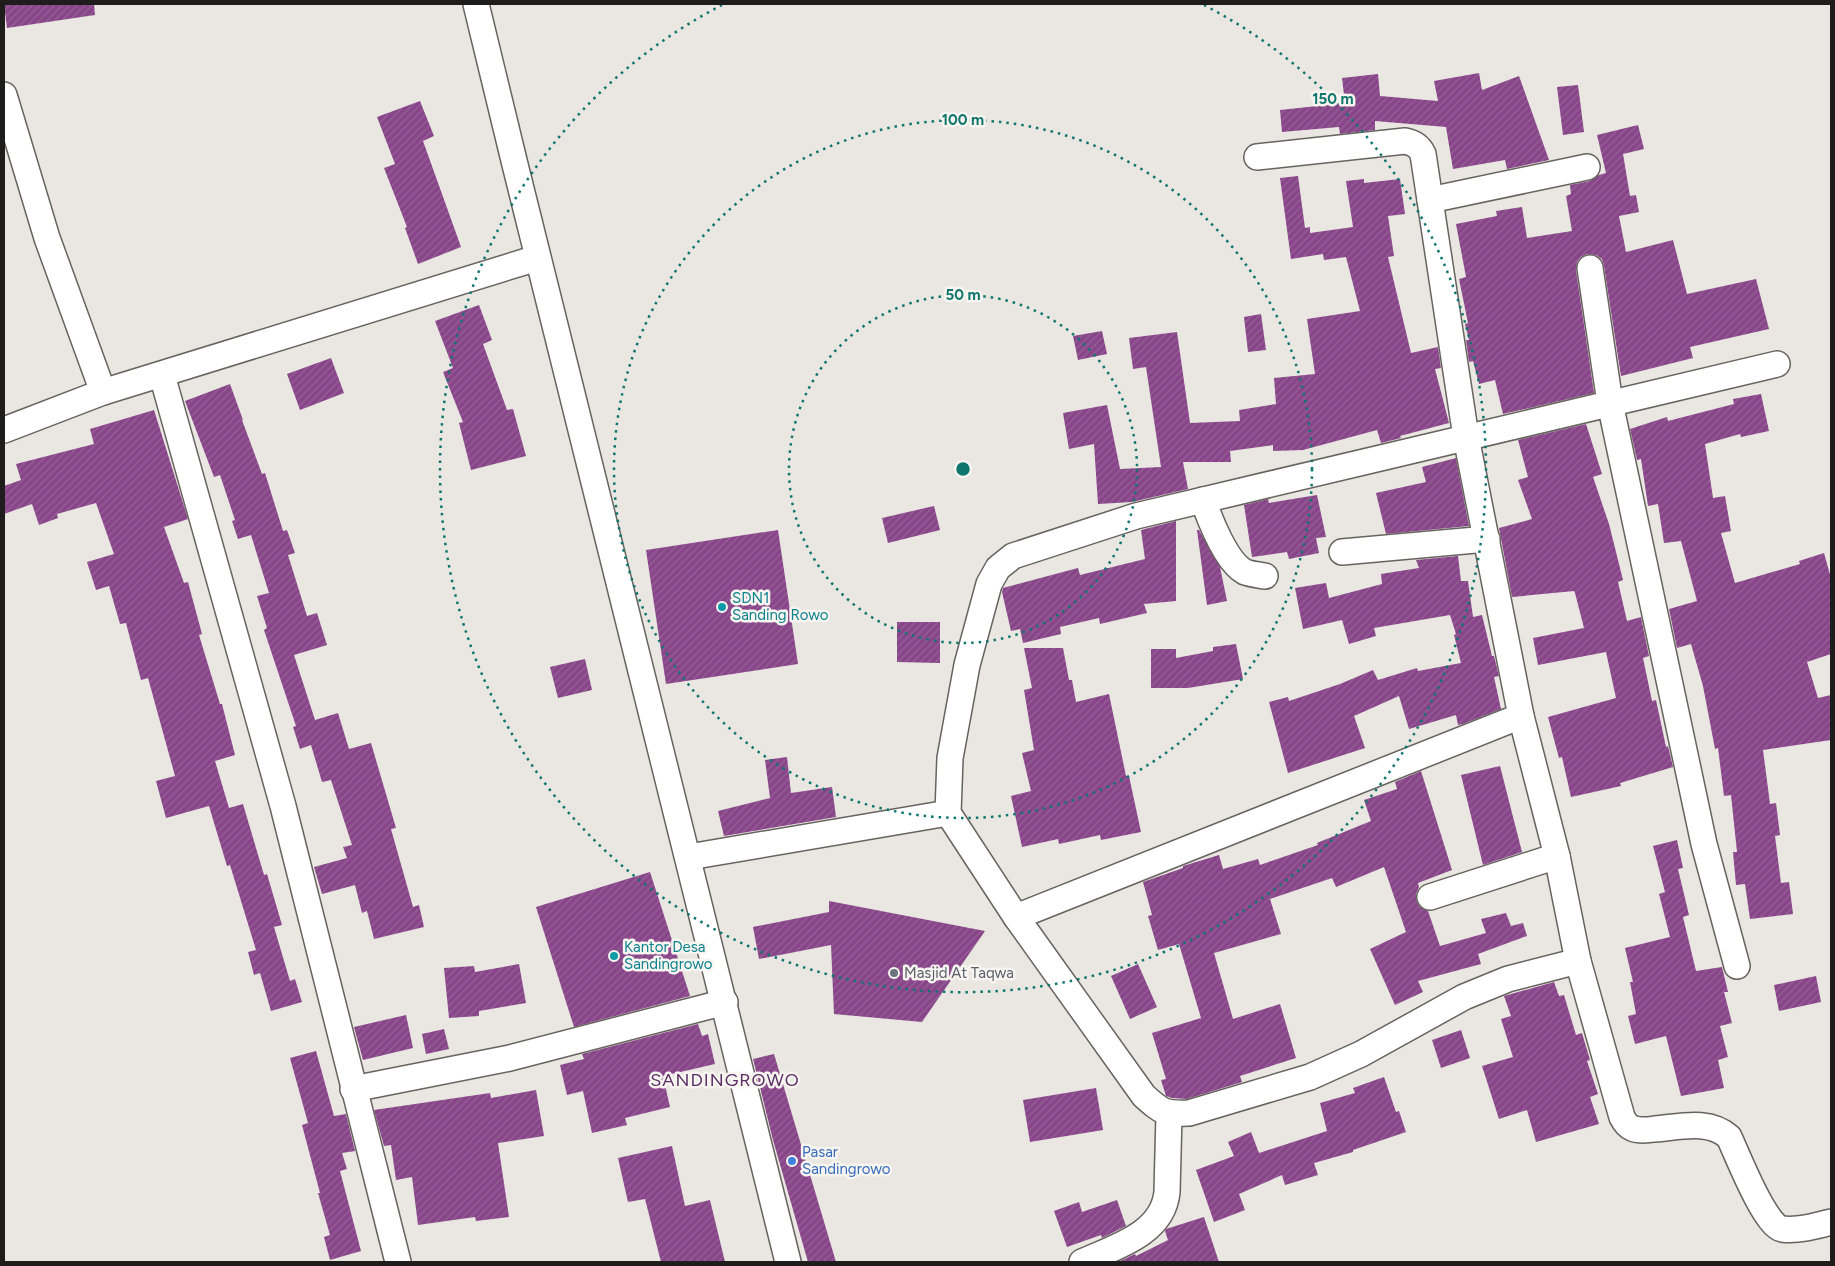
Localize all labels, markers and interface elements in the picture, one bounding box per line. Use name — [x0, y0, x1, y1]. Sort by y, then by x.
text: 150 m — [1312, 90, 1354, 108]
text: 100 m — [942, 111, 984, 129]
text: 50 m — [945, 286, 981, 304]
centre of rings — [954, 460, 972, 478]
place label: SDN1 Sanding Rowo — [732, 589, 829, 624]
marker: SDN1 Sanding Rowo — [716, 601, 728, 613]
place label: Kantor Desa Sandingrowo — [624, 938, 713, 973]
marker: Kantor Desa Sandingrowo — [608, 950, 620, 962]
place label: Masjid At Taqwa — [904, 964, 1014, 982]
marker: Masjid At Taqwa — [888, 967, 900, 979]
district label: SANDINGROWO — [650, 1069, 800, 1091]
place label: Pasar Sandingrowo — [802, 1143, 891, 1178]
marker: Pasar Sandingrowo — [786, 1155, 798, 1167]

